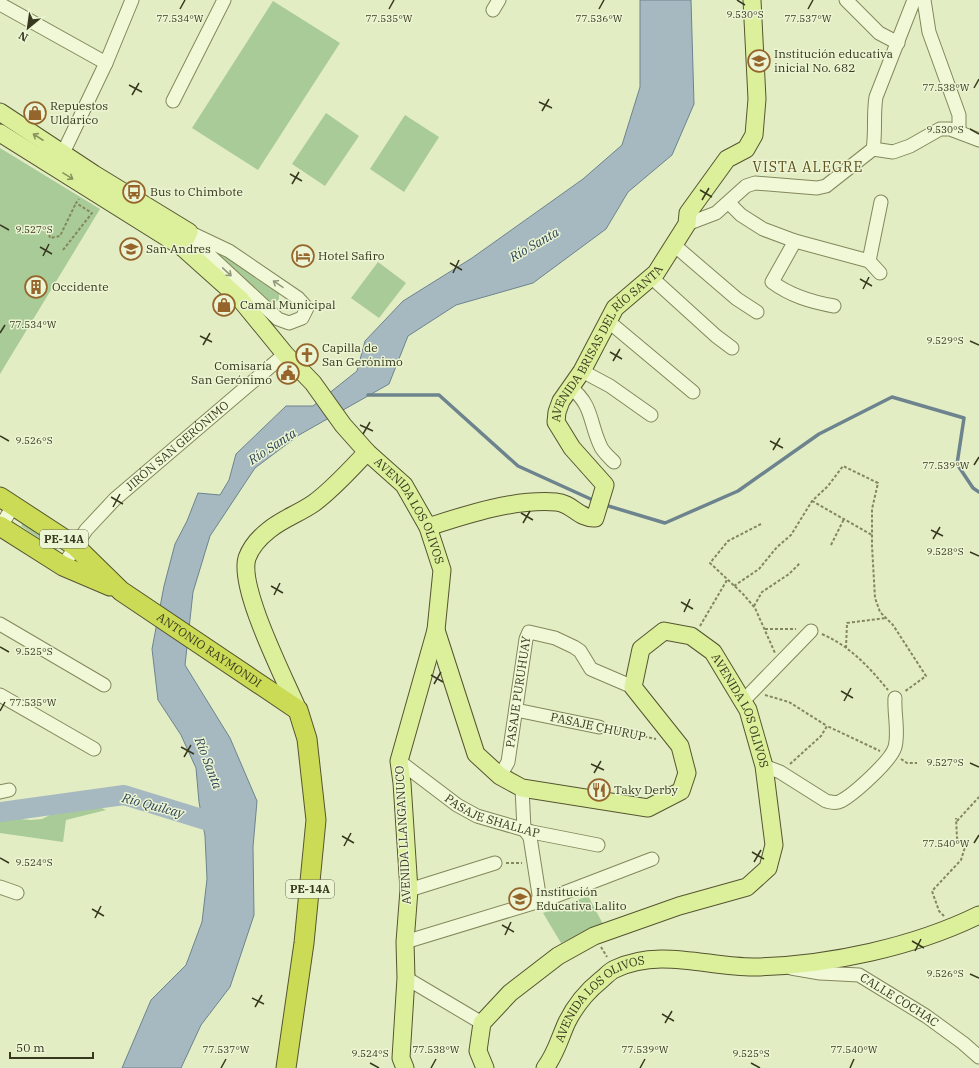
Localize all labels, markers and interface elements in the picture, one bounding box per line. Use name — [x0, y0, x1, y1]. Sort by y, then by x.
north arrow — [8, 8, 48, 48]
text: 9.530°S — [726, 8, 764, 21]
text: 77.534°W — [156, 12, 204, 25]
text: 77.535°W — [365, 12, 413, 25]
text: 77.536°W — [575, 12, 623, 25]
text: 77.537°W — [784, 12, 832, 25]
text: N — [16, 28, 30, 45]
place label: Institución educativa inicial No. 682 — [774, 46, 894, 75]
school or university icon: Institución educativa inicial No. 682 — [746, 48, 772, 74]
text: 77.538°W — [922, 81, 970, 94]
place label: Repuestos Uldarico — [50, 98, 108, 127]
shop icon: Repuestos Uldarico — [22, 100, 48, 126]
text: 9.530°S — [926, 123, 964, 136]
one-way arrow — [33, 133, 44, 141]
district label: VISTA ALEGRE — [753, 158, 863, 176]
one-way arrow — [62, 172, 73, 180]
bus stop icon: Bus to Chimbote — [121, 179, 147, 205]
place label: Bus to Chimbote — [150, 184, 243, 199]
text: 9.527°S — [15, 223, 53, 236]
water label: Río Santa — [506, 223, 562, 266]
school or university icon: San Andres — [118, 236, 144, 262]
place label: San Andres — [146, 241, 211, 256]
hotel icon: Hotel Safiro — [290, 243, 316, 269]
place label: Hotel Safiro — [318, 248, 385, 263]
street label: AVENIDA BRISAS DEL RÍO SANTA — [548, 262, 666, 423]
one-way arrow — [222, 267, 232, 276]
building icon: Occidente — [23, 274, 49, 300]
place label: Occidente — [52, 279, 109, 294]
one-way arrow — [272, 280, 283, 289]
shop icon: Camal Municipal — [211, 292, 237, 318]
place label: Camal Municipal — [240, 297, 336, 312]
text: 77.534°W — [9, 318, 57, 331]
text: 9.529°S — [926, 334, 964, 347]
place label: Capilla de San Gerónimo — [322, 340, 403, 369]
church icon: Capilla de San Gerónimo — [294, 342, 320, 368]
place label: Comisaría San Gerónimo — [191, 358, 272, 387]
public building icon: Comisaría San Gerónimo — [275, 360, 301, 386]
street label: JIRÓN SAN GERÓNIMO — [122, 397, 232, 494]
water label: Río Santa — [244, 424, 300, 469]
text: 9.526°S — [15, 434, 53, 447]
street label: AVENIDA LOS OLIVOS — [371, 454, 448, 566]
text: 77.539°W — [922, 459, 970, 472]
road number: PE-14A — [40, 530, 88, 548]
text: 9.528°S — [926, 545, 964, 558]
street label: ANTONIO RAYMONDI — [154, 609, 265, 690]
street label: PASAJE PURUHUAY — [502, 635, 533, 749]
text: 9.525°S — [15, 645, 53, 658]
street label: AVENIDA LOS OLIVOS — [708, 650, 772, 769]
text: 77.535°W — [9, 696, 57, 709]
street label: PASAJE CHURUP — [549, 709, 647, 744]
water label: Río Santa — [190, 734, 226, 792]
text: 9.527°S — [926, 756, 964, 769]
street label: AVENIDA LLANGANUCO — [391, 765, 414, 905]
restaurant icon: Taky Derby — [586, 777, 612, 803]
place label: Taky Derby — [614, 782, 678, 797]
water label: Río Quilcay — [119, 789, 187, 822]
street label: PASAJE SHALLAP — [442, 790, 541, 840]
text: 77.540°W — [922, 837, 970, 850]
text: 9.524°S — [15, 856, 53, 869]
road number: PE-14A — [286, 880, 334, 898]
place label: Institución Educativa Lalito — [536, 884, 627, 913]
school or university icon: Institución Educativa Lalito — [507, 886, 533, 912]
street label: AVENIDA LOS OLIVOS — [551, 952, 646, 1044]
text: 9.526°S — [926, 967, 964, 980]
street label: CALLE COCHAC — [858, 970, 942, 1030]
scale bar — [10, 1034, 93, 1060]
text: 50 m — [16, 1040, 45, 1055]
text: 77.537°W — [202, 1043, 250, 1056]
text: 77.538°W — [412, 1043, 460, 1056]
text: 77.539°W — [621, 1043, 669, 1056]
text: 77.540°W — [830, 1043, 878, 1056]
text: 9.524°S — [351, 1047, 389, 1060]
text: 9.525°S — [732, 1047, 770, 1060]

